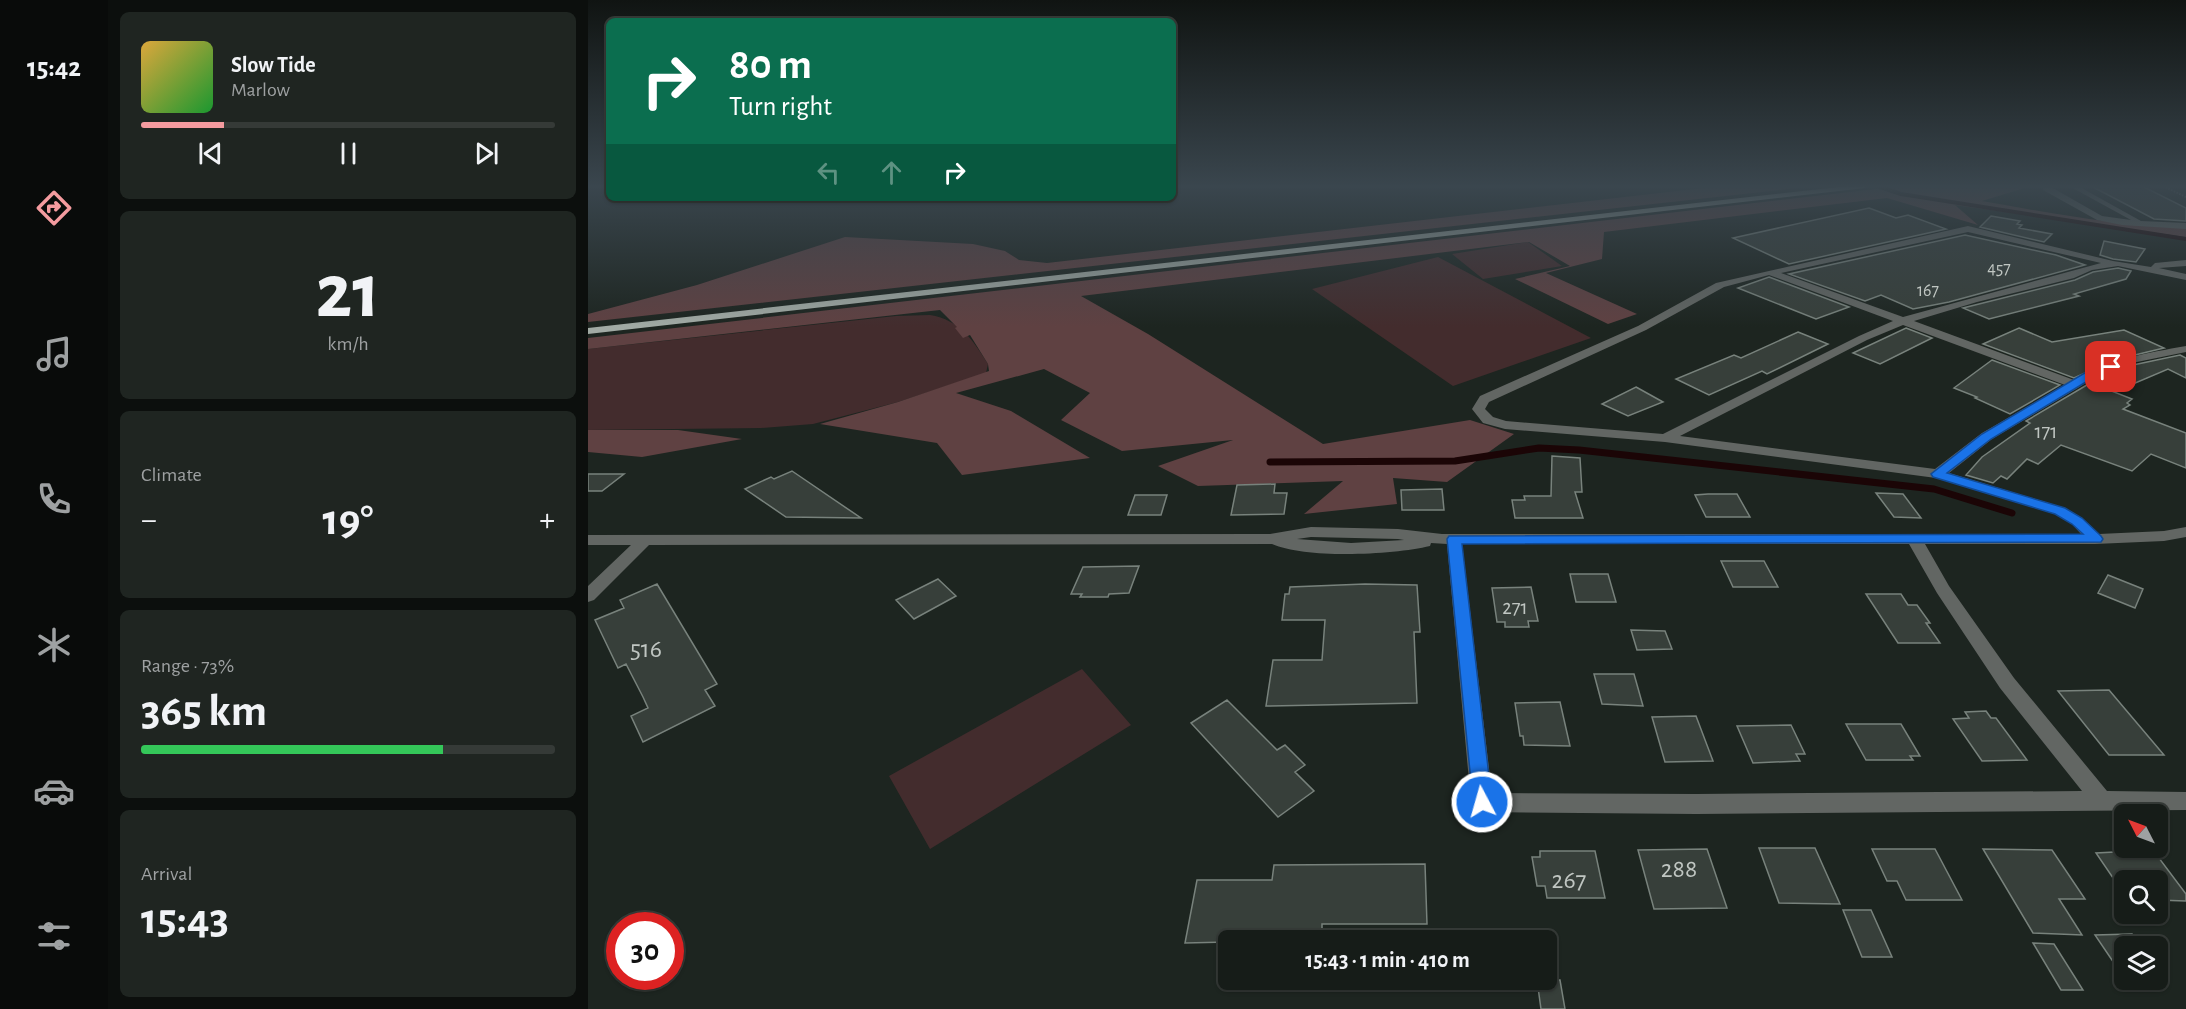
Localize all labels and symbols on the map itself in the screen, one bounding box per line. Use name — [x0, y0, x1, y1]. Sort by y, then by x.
house number: 457 — [1987, 260, 2011, 278]
house number: 167 — [1917, 282, 1939, 300]
pin — [2085, 341, 2136, 392]
house number: 171 — [2034, 421, 2058, 442]
house number: 271 — [1502, 597, 1528, 618]
house number: 516 — [630, 636, 662, 662]
position arrow — [1450, 770, 1514, 834]
north arrow — [2114, 804, 2168, 858]
house number: 288 — [1661, 856, 1697, 882]
house number: 267 — [1552, 867, 1587, 893]
speed limit sign: 30 — [606, 912, 684, 990]

